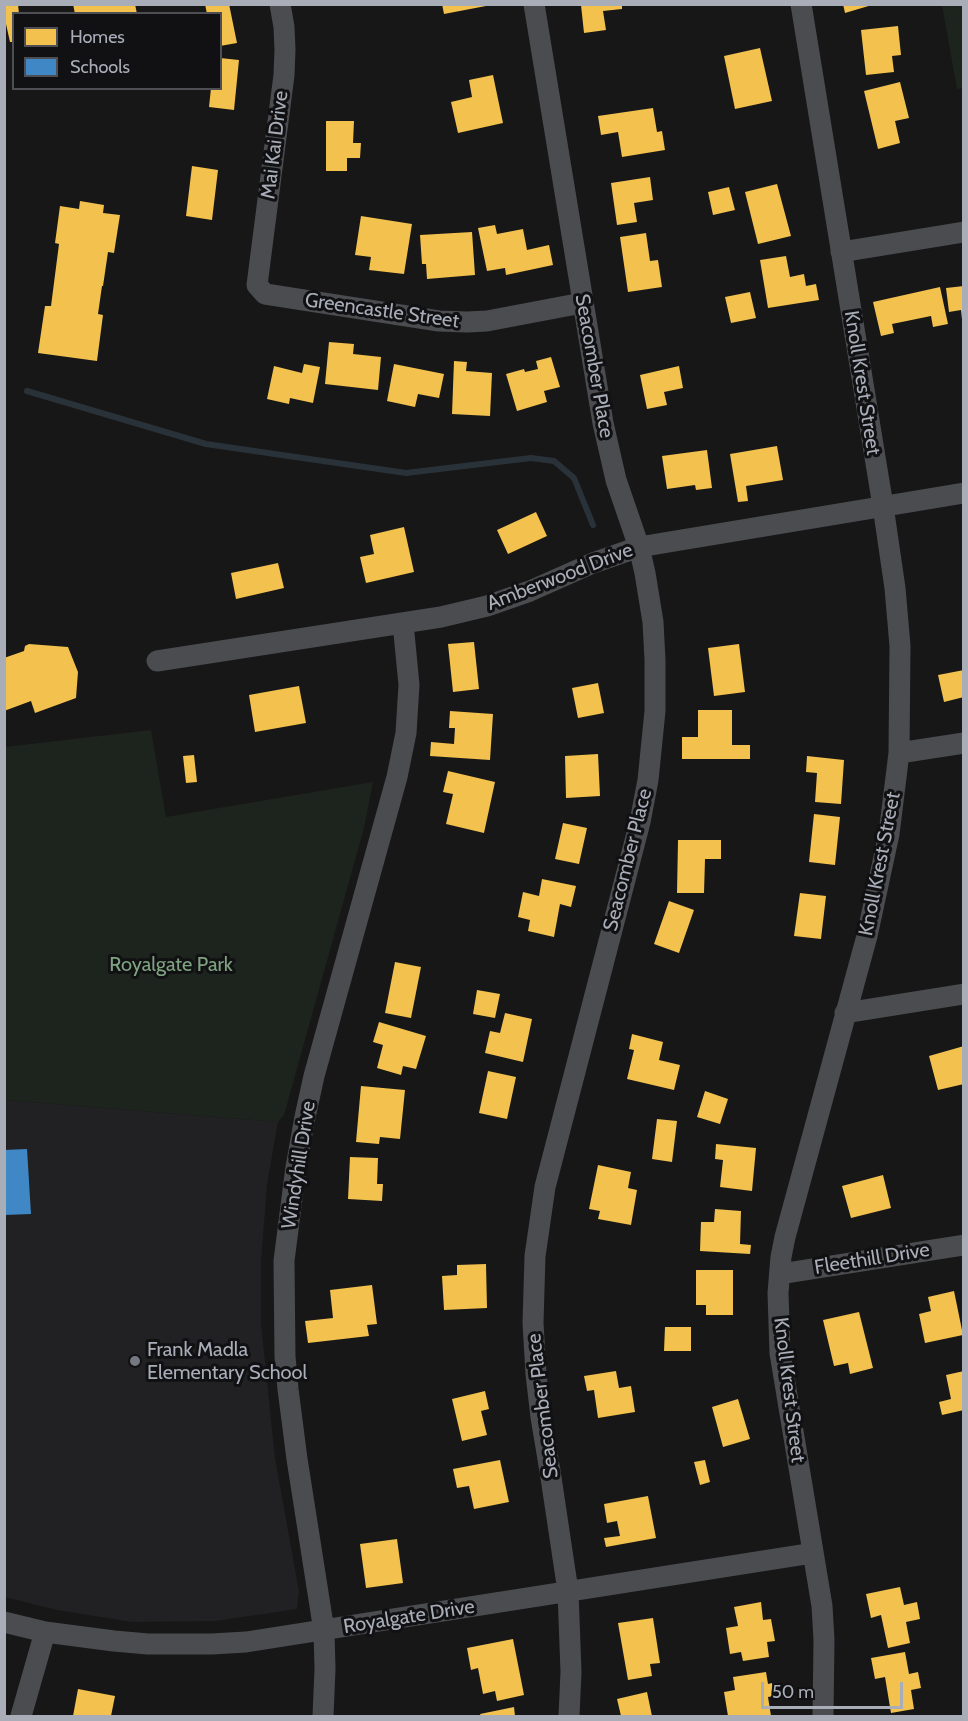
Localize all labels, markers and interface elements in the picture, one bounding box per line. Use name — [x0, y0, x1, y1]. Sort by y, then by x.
legend — [12, 12, 222, 90]
text: Homes — [70, 26, 125, 48]
text: Schools — [70, 56, 130, 78]
street label: Mai Kai Drive — [256, 89, 294, 201]
street label: Greencastle Street — [303, 288, 461, 334]
street label: Seacomber Place — [570, 292, 618, 440]
street label: Knoll Krest Street — [839, 309, 885, 457]
street label: Amberwood Drive — [484, 538, 636, 616]
street label: Seacomber Place — [599, 786, 657, 934]
street label: Knoll Krest Street — [854, 790, 906, 938]
park label: Royalgate Park — [109, 953, 233, 977]
street label: Windyhill Drive — [277, 1099, 321, 1231]
street label: Fleethill Drive — [813, 1238, 931, 1280]
street label: Knoll Krest Street — [768, 1316, 810, 1464]
street label: Seacomber Place — [522, 1332, 564, 1480]
place label: Frank Madla Elementary School — [147, 1338, 307, 1385]
marker: Frank Madla Elementary School — [128, 1354, 142, 1368]
street label: Royalgate Drive — [342, 1595, 476, 1639]
scale bar — [764, 1670, 906, 1708]
text: 50 m — [772, 1681, 814, 1703]

